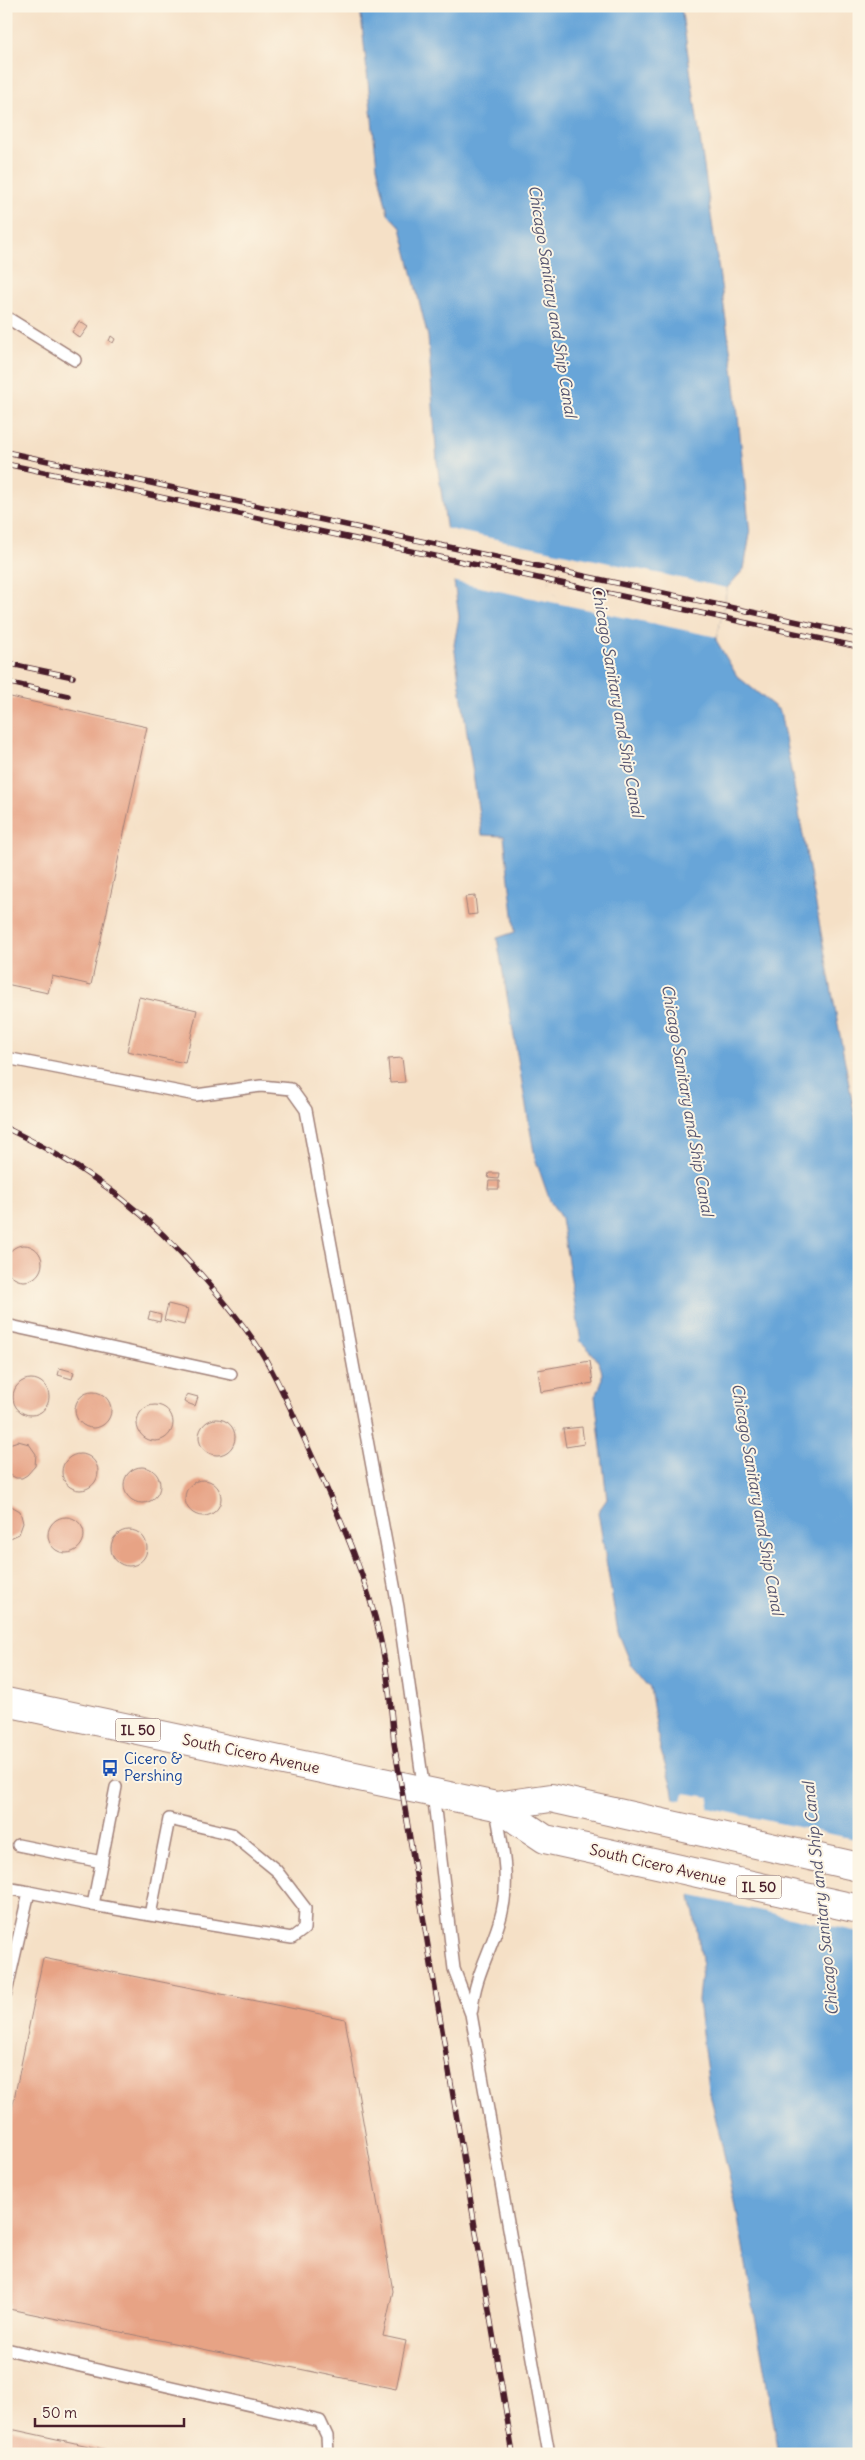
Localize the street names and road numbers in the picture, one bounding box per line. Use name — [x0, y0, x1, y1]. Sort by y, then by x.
road number: IL 50 — [116, 1718, 160, 1742]
street label: South Cicero Avenue — [181, 1730, 321, 1777]
street label: South Cicero Avenue — [588, 1840, 728, 1889]
road number: IL 50 — [736, 1875, 782, 1898]

